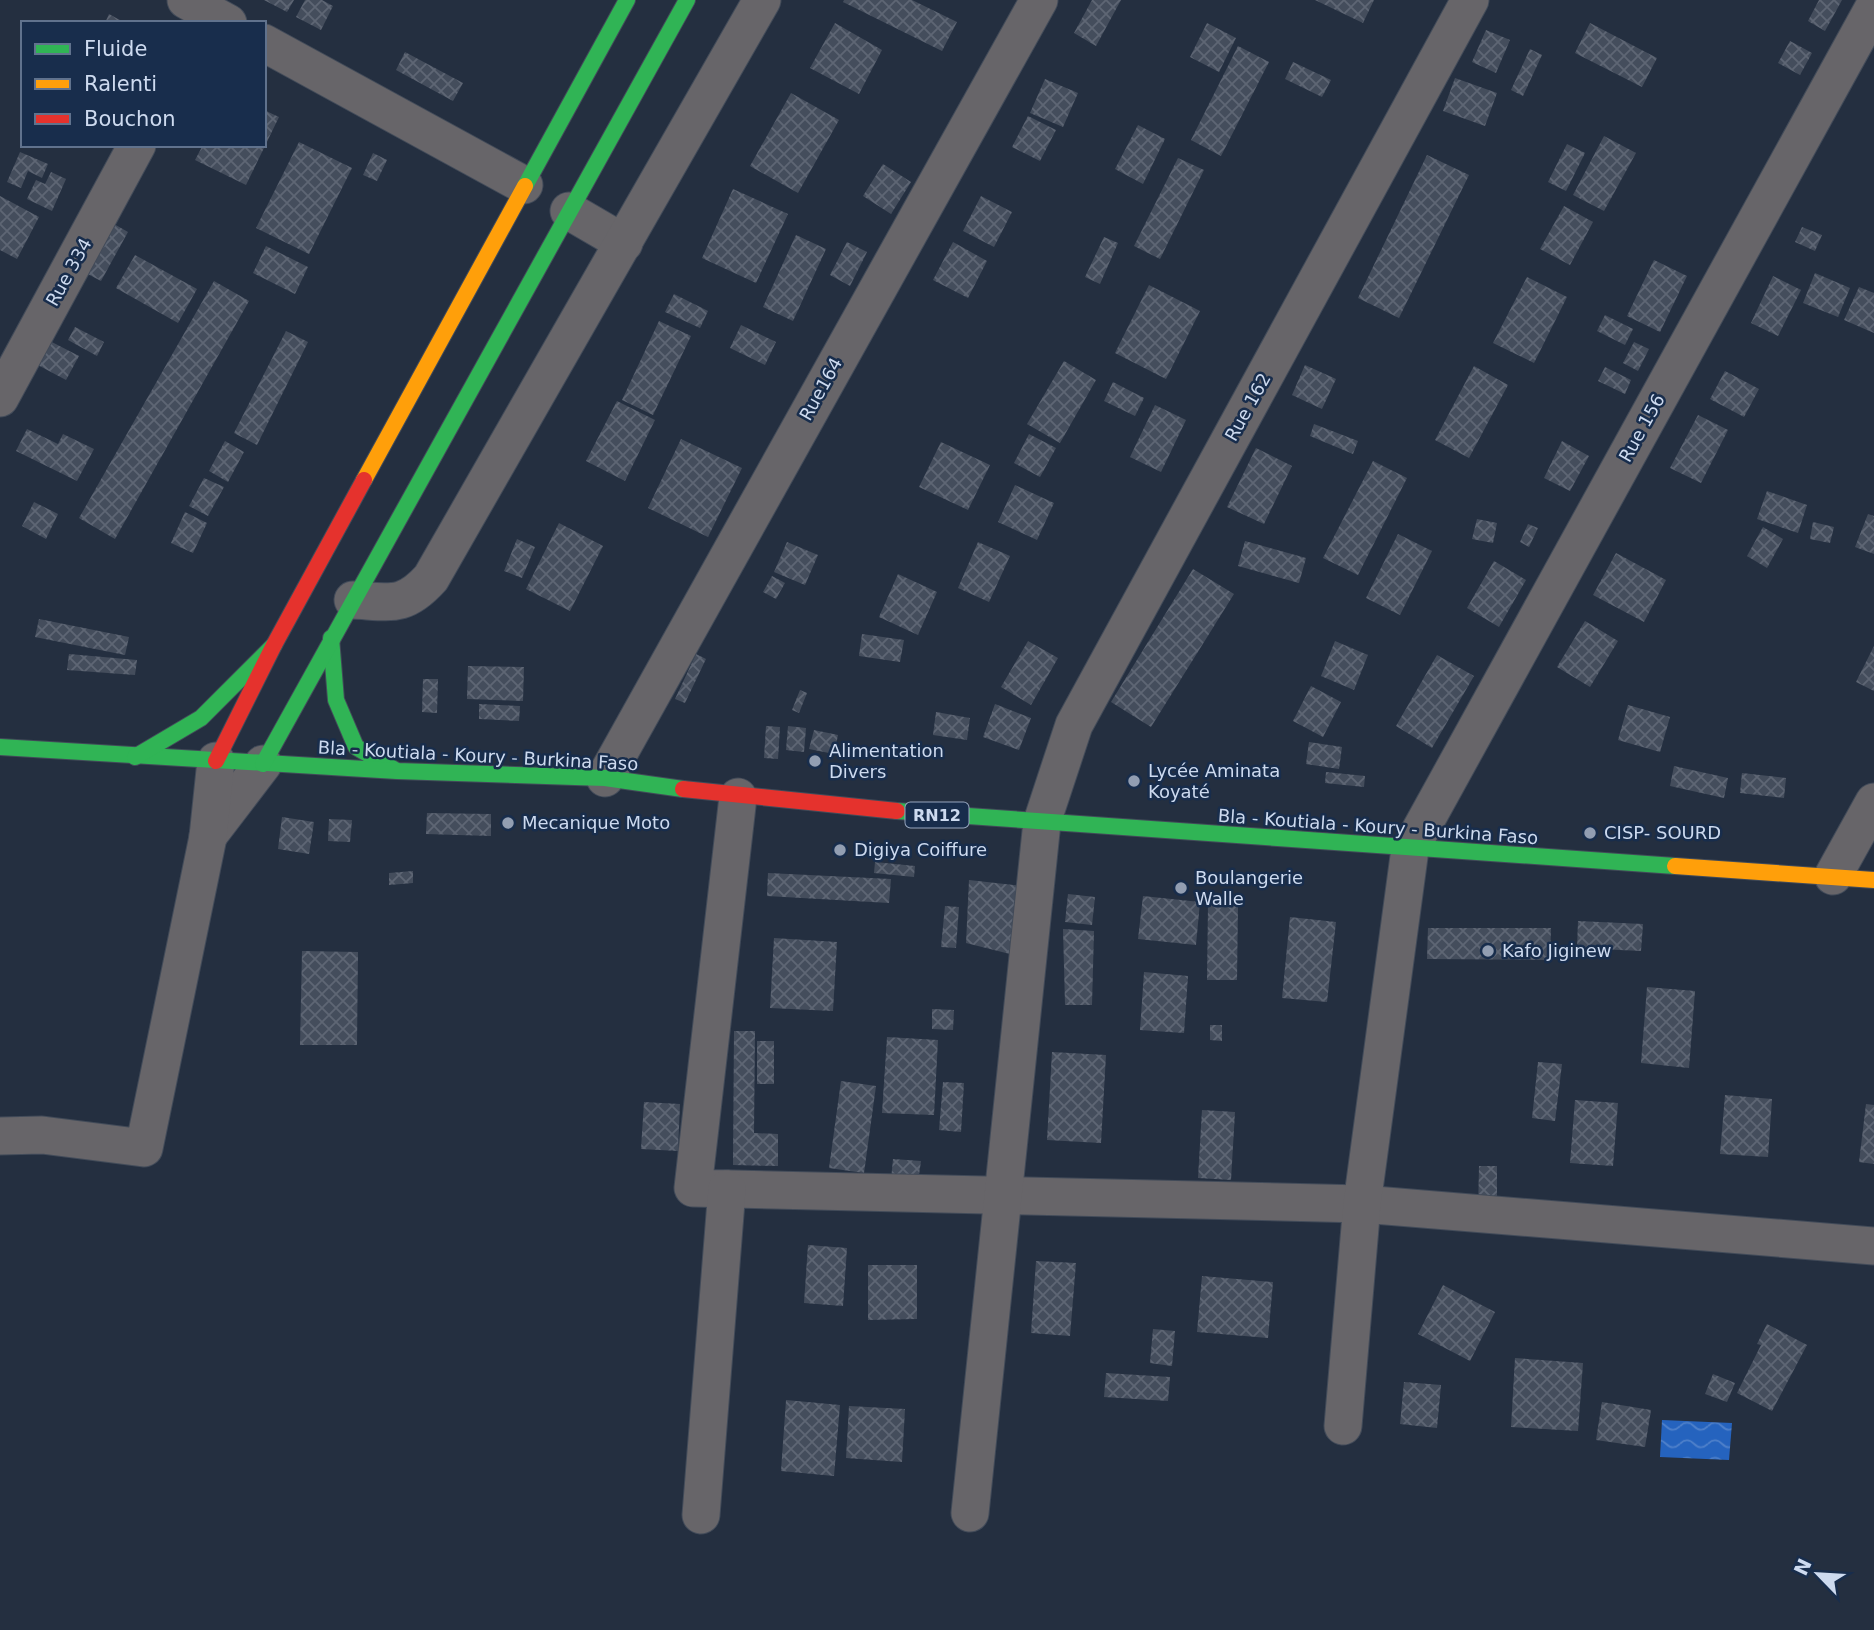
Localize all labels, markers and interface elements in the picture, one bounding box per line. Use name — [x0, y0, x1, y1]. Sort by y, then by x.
legend — [21, 21, 266, 147]
text: Fluide — [84, 37, 147, 61]
text: Ralenti — [84, 72, 157, 96]
text: Bouchon — [84, 107, 176, 131]
street label: Rue 334 — [41, 234, 96, 309]
street label: Rue164 — [795, 354, 846, 424]
street label: Rue 162 — [1220, 369, 1275, 444]
street label: Rue 156 — [1614, 390, 1669, 465]
street label: Bla - Koutiala - Koury - Burkina Faso — [317, 737, 639, 774]
place label: Alimentation Divers — [829, 740, 944, 782]
marker: Alimentation Divers — [807, 753, 823, 769]
place label: Lycée Aminata Koyaté — [1148, 760, 1280, 802]
marker: Lycée Aminata Koyaté — [1126, 773, 1142, 789]
road number: RN12 — [906, 802, 968, 828]
street label: Bla - Koutiala - Koury - Burkina Faso — [1217, 805, 1539, 848]
place label: Mecanique Moto — [522, 812, 670, 833]
marker: Mecanique Moto — [500, 815, 516, 831]
place label: CISP- SOURD — [1604, 822, 1721, 843]
marker: CISP- SOURD — [1582, 825, 1598, 841]
place label: Digiya Coiffure — [854, 839, 987, 860]
marker: Digiya Coiffure — [832, 842, 848, 858]
place label: Boulangerie Walle — [1195, 867, 1303, 909]
marker: Boulangerie Walle — [1173, 880, 1189, 896]
place label: Kafo Jiginew — [1502, 940, 1612, 961]
marker: Kafo Jiginew — [1480, 943, 1496, 959]
north arrow — [1783, 1539, 1853, 1609]
text: N — [1789, 1555, 1816, 1579]

